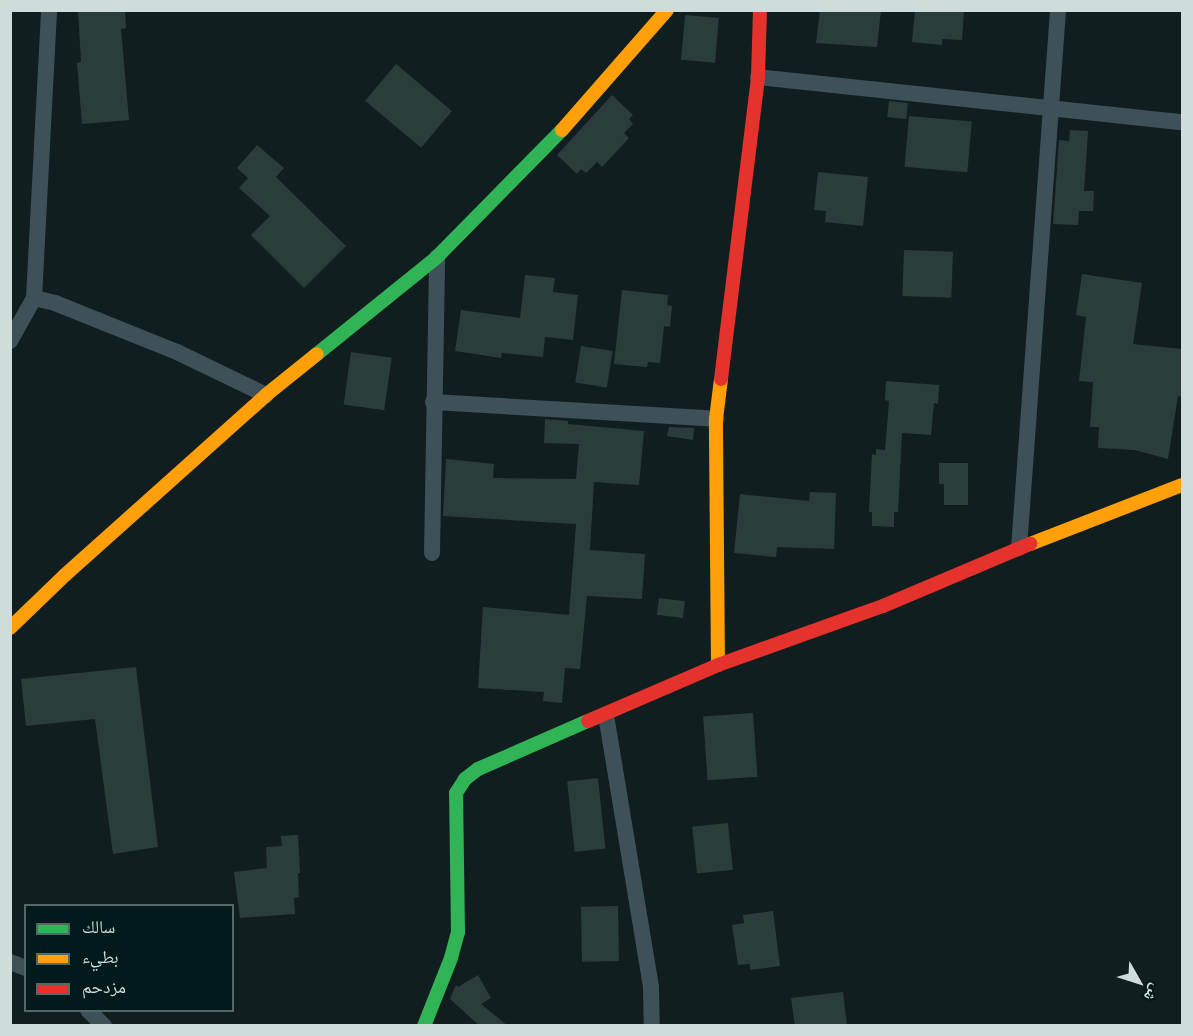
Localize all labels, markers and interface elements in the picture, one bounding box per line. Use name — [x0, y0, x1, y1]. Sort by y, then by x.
legend — [24, 904, 234, 1012]
text: سالك — [82, 915, 115, 937]
text: بطيء — [82, 945, 119, 967]
north arrow — [1109, 952, 1169, 1012]
text: مزدحم — [82, 975, 126, 997]
text: ش — [1141, 981, 1166, 1006]

